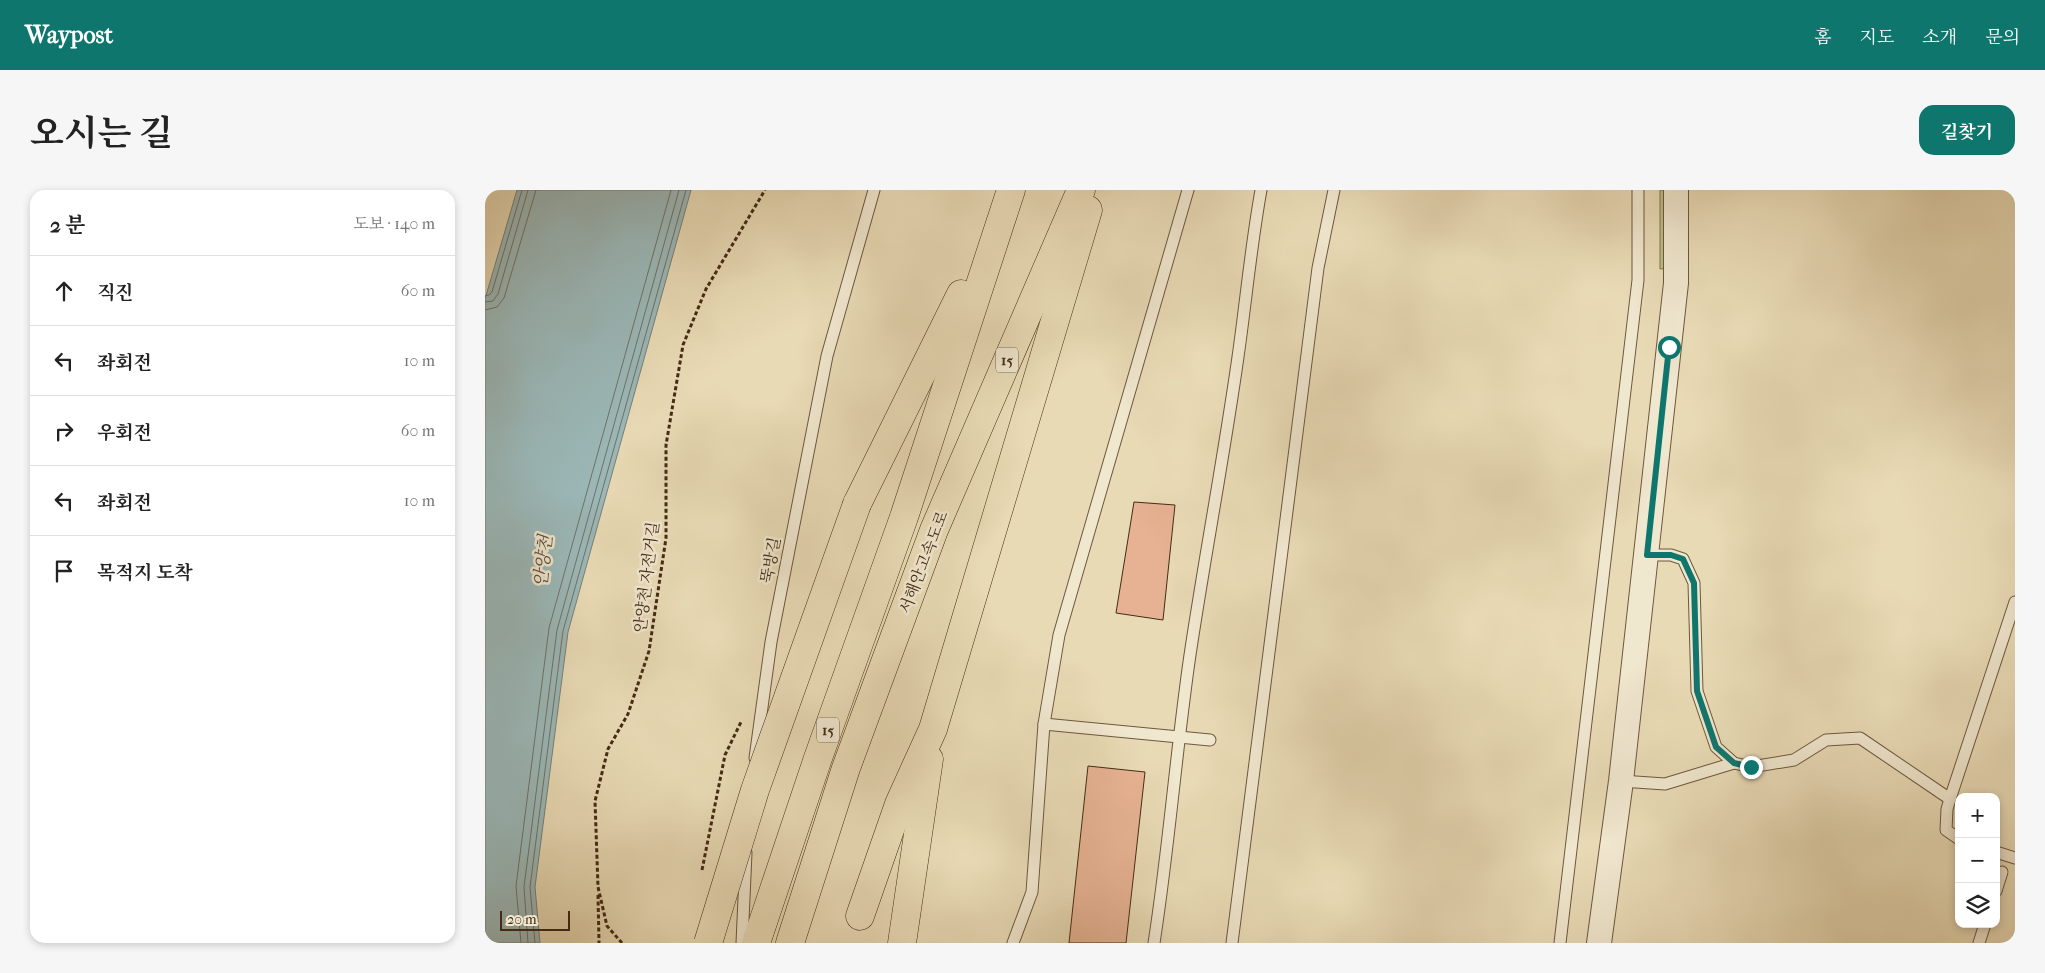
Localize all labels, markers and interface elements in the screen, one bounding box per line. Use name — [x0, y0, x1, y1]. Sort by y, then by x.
text: Waypost — [25, 21, 113, 49]
text: 홈 — [1814, 27, 1832, 48]
text: 지도 — [1860, 27, 1894, 48]
text: 소개 — [1922, 27, 1957, 48]
text: 문의 — [1985, 27, 2020, 48]
button: 길찾기 — [1919, 105, 2015, 155]
text: 오시는 길 — [30, 113, 173, 154]
text: 2 분 — [50, 213, 86, 237]
text: 도보 · 140 m — [353, 214, 435, 233]
icon: ahead — [50, 277, 78, 305]
text: 60 m — [401, 281, 435, 300]
text: 직진 — [97, 282, 134, 304]
route start — [1658, 336, 1681, 359]
icon: left — [50, 347, 78, 375]
road number: 15 — [996, 348, 1018, 372]
text: 10 m — [404, 351, 435, 370]
text: 좌회전 — [97, 352, 152, 374]
icon: right — [50, 417, 78, 445]
text: 60 m — [401, 421, 435, 440]
text: 우회전 — [97, 422, 152, 444]
icon: left — [50, 487, 78, 515]
text: 10 m — [404, 491, 435, 510]
text: 좌회전 — [97, 492, 152, 514]
street label: 서해안고속도로 — [895, 508, 952, 616]
street label: 안양천 자전거길 — [630, 521, 663, 634]
water label: 안양천 — [530, 532, 557, 588]
street label: 뚝방길 — [757, 536, 784, 585]
icon: arrive — [50, 557, 78, 585]
text: 목적지 도착 — [97, 562, 193, 584]
road number: 15 — [817, 718, 839, 742]
route end — [1740, 756, 1763, 779]
map controls — [1955, 793, 2000, 928]
button: + — [1955, 793, 2000, 838]
button: − — [1955, 838, 2000, 883]
button: layers — [1955, 883, 2000, 928]
scale bar — [500, 908, 570, 931]
text: 20 m — [507, 911, 537, 928]

